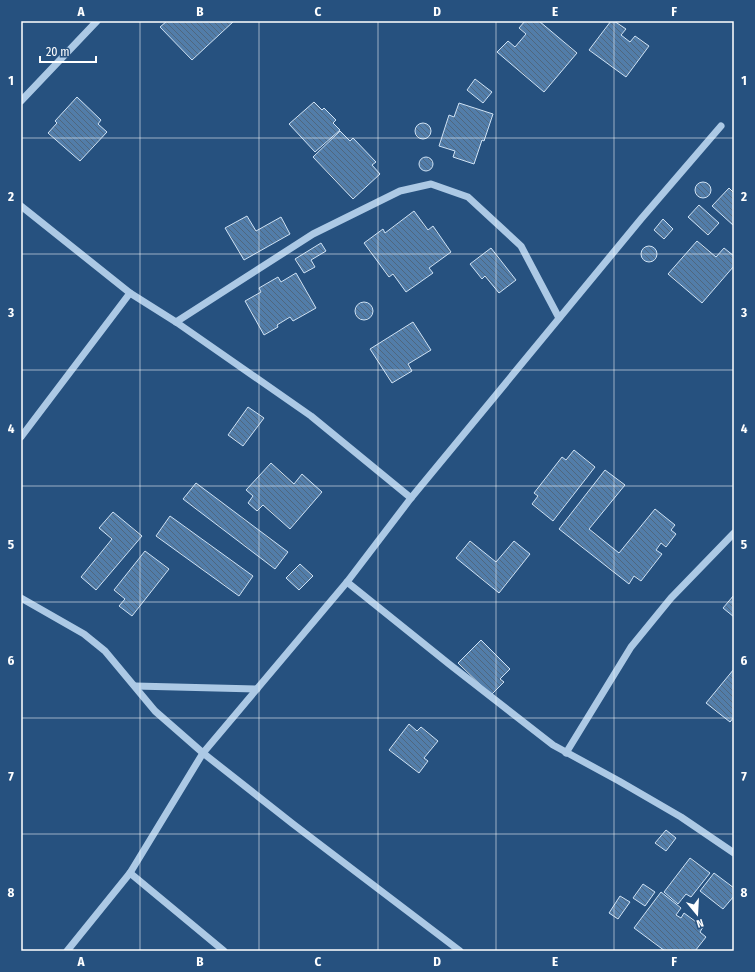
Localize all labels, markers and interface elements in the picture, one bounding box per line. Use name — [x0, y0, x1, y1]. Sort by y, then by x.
text: A — [76, 4, 85, 19]
text: B — [196, 4, 204, 19]
text: C — [315, 4, 322, 19]
text: D — [433, 4, 441, 19]
text: E — [552, 4, 558, 19]
text: F — [671, 4, 677, 19]
scale bar — [40, 38, 96, 64]
text: 20 m — [46, 45, 70, 59]
text: 1 — [8, 73, 14, 88]
text: 1 — [741, 73, 747, 88]
text: 2 — [7, 189, 14, 204]
text: 2 — [740, 189, 747, 204]
text: 3 — [7, 305, 14, 320]
text: 3 — [740, 305, 747, 320]
text: 4 — [8, 421, 15, 436]
text: 4 — [741, 421, 748, 436]
text: 5 — [8, 537, 14, 552]
text: 5 — [741, 537, 747, 552]
text: 6 — [8, 653, 15, 668]
text: 6 — [741, 653, 748, 668]
text: 7 — [8, 769, 14, 784]
text: 7 — [741, 769, 747, 784]
text: 8 — [8, 885, 15, 900]
text: 8 — [741, 885, 748, 900]
north arrow — [677, 894, 717, 934]
text: N — [695, 916, 705, 930]
text: A — [76, 954, 85, 969]
text: B — [196, 954, 204, 969]
text: C — [315, 954, 322, 969]
text: D — [433, 954, 441, 969]
text: E — [552, 954, 558, 969]
text: F — [671, 954, 677, 969]

